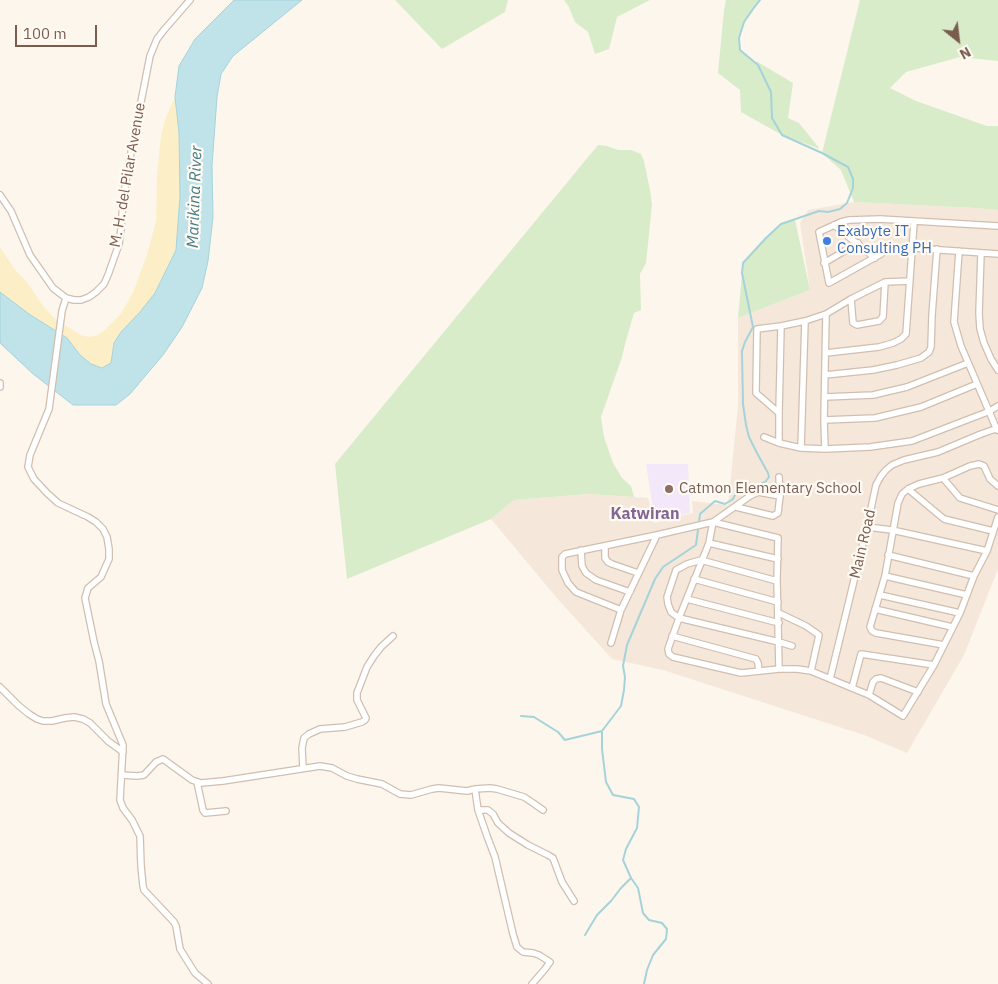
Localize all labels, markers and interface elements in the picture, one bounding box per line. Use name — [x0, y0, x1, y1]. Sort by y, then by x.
scale bar — [18, 15, 100, 47]
north arrow — [933, 15, 983, 65]
text: 100 m — [23, 24, 67, 43]
text: N — [956, 43, 974, 63]
street label: M. H. del Pilar Avenue — [106, 101, 150, 249]
water label: Marikina River — [184, 145, 206, 249]
place label: Exabyte IT Consulting PH — [837, 223, 932, 258]
marker: Exabyte IT Consulting PH — [821, 235, 833, 247]
place label: Catmon Elementary School — [679, 480, 862, 498]
marker: Catmon Elementary School — [663, 483, 675, 495]
district label: Katwiran — [610, 504, 680, 524]
street label: Main Road — [846, 508, 880, 580]

